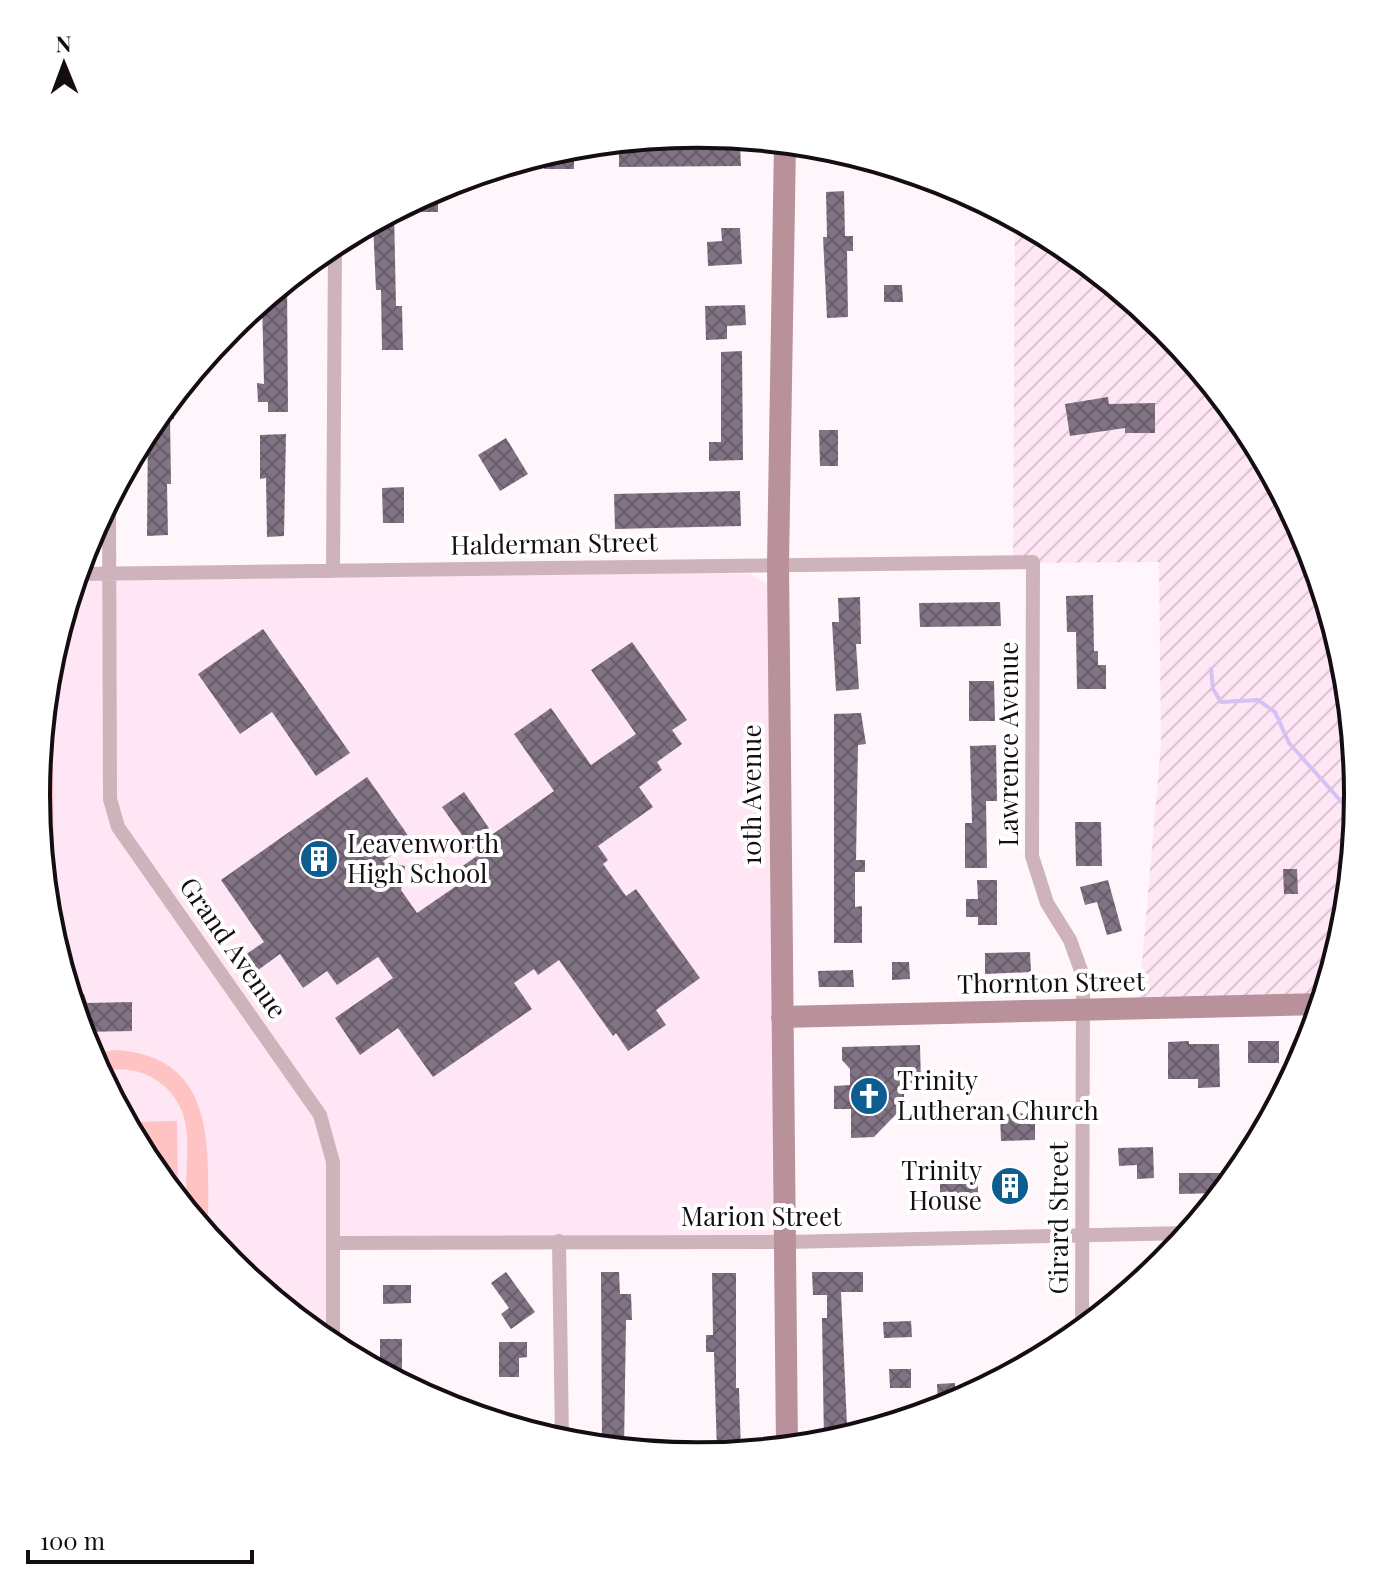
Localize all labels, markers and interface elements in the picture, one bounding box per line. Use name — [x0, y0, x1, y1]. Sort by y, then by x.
north arrow — [24, 24, 104, 104]
text: N — [55, 28, 72, 58]
street label: Halderman Street — [450, 523, 659, 562]
street label: Lawrence Avenue — [990, 641, 1025, 847]
street label: 10th Avenue — [733, 724, 768, 866]
place label: Leavenworth High School — [347, 825, 499, 890]
building icon: Leavenworth High School — [298, 838, 340, 880]
street label: Grand Avenue — [173, 870, 296, 1025]
street label: Thornton Street — [957, 962, 1146, 1001]
place label: Trinity Lutheran Church — [897, 1062, 1099, 1127]
church icon: Trinity Lutheran Church — [848, 1075, 890, 1117]
street label: Girard Street — [1040, 1141, 1075, 1294]
place label: Trinity House — [901, 1152, 982, 1217]
building icon: Trinity House — [989, 1165, 1031, 1207]
street label: Marion Street — [681, 1198, 842, 1233]
scale bar — [28, 1514, 252, 1564]
text: 100 m — [40, 1524, 105, 1556]

